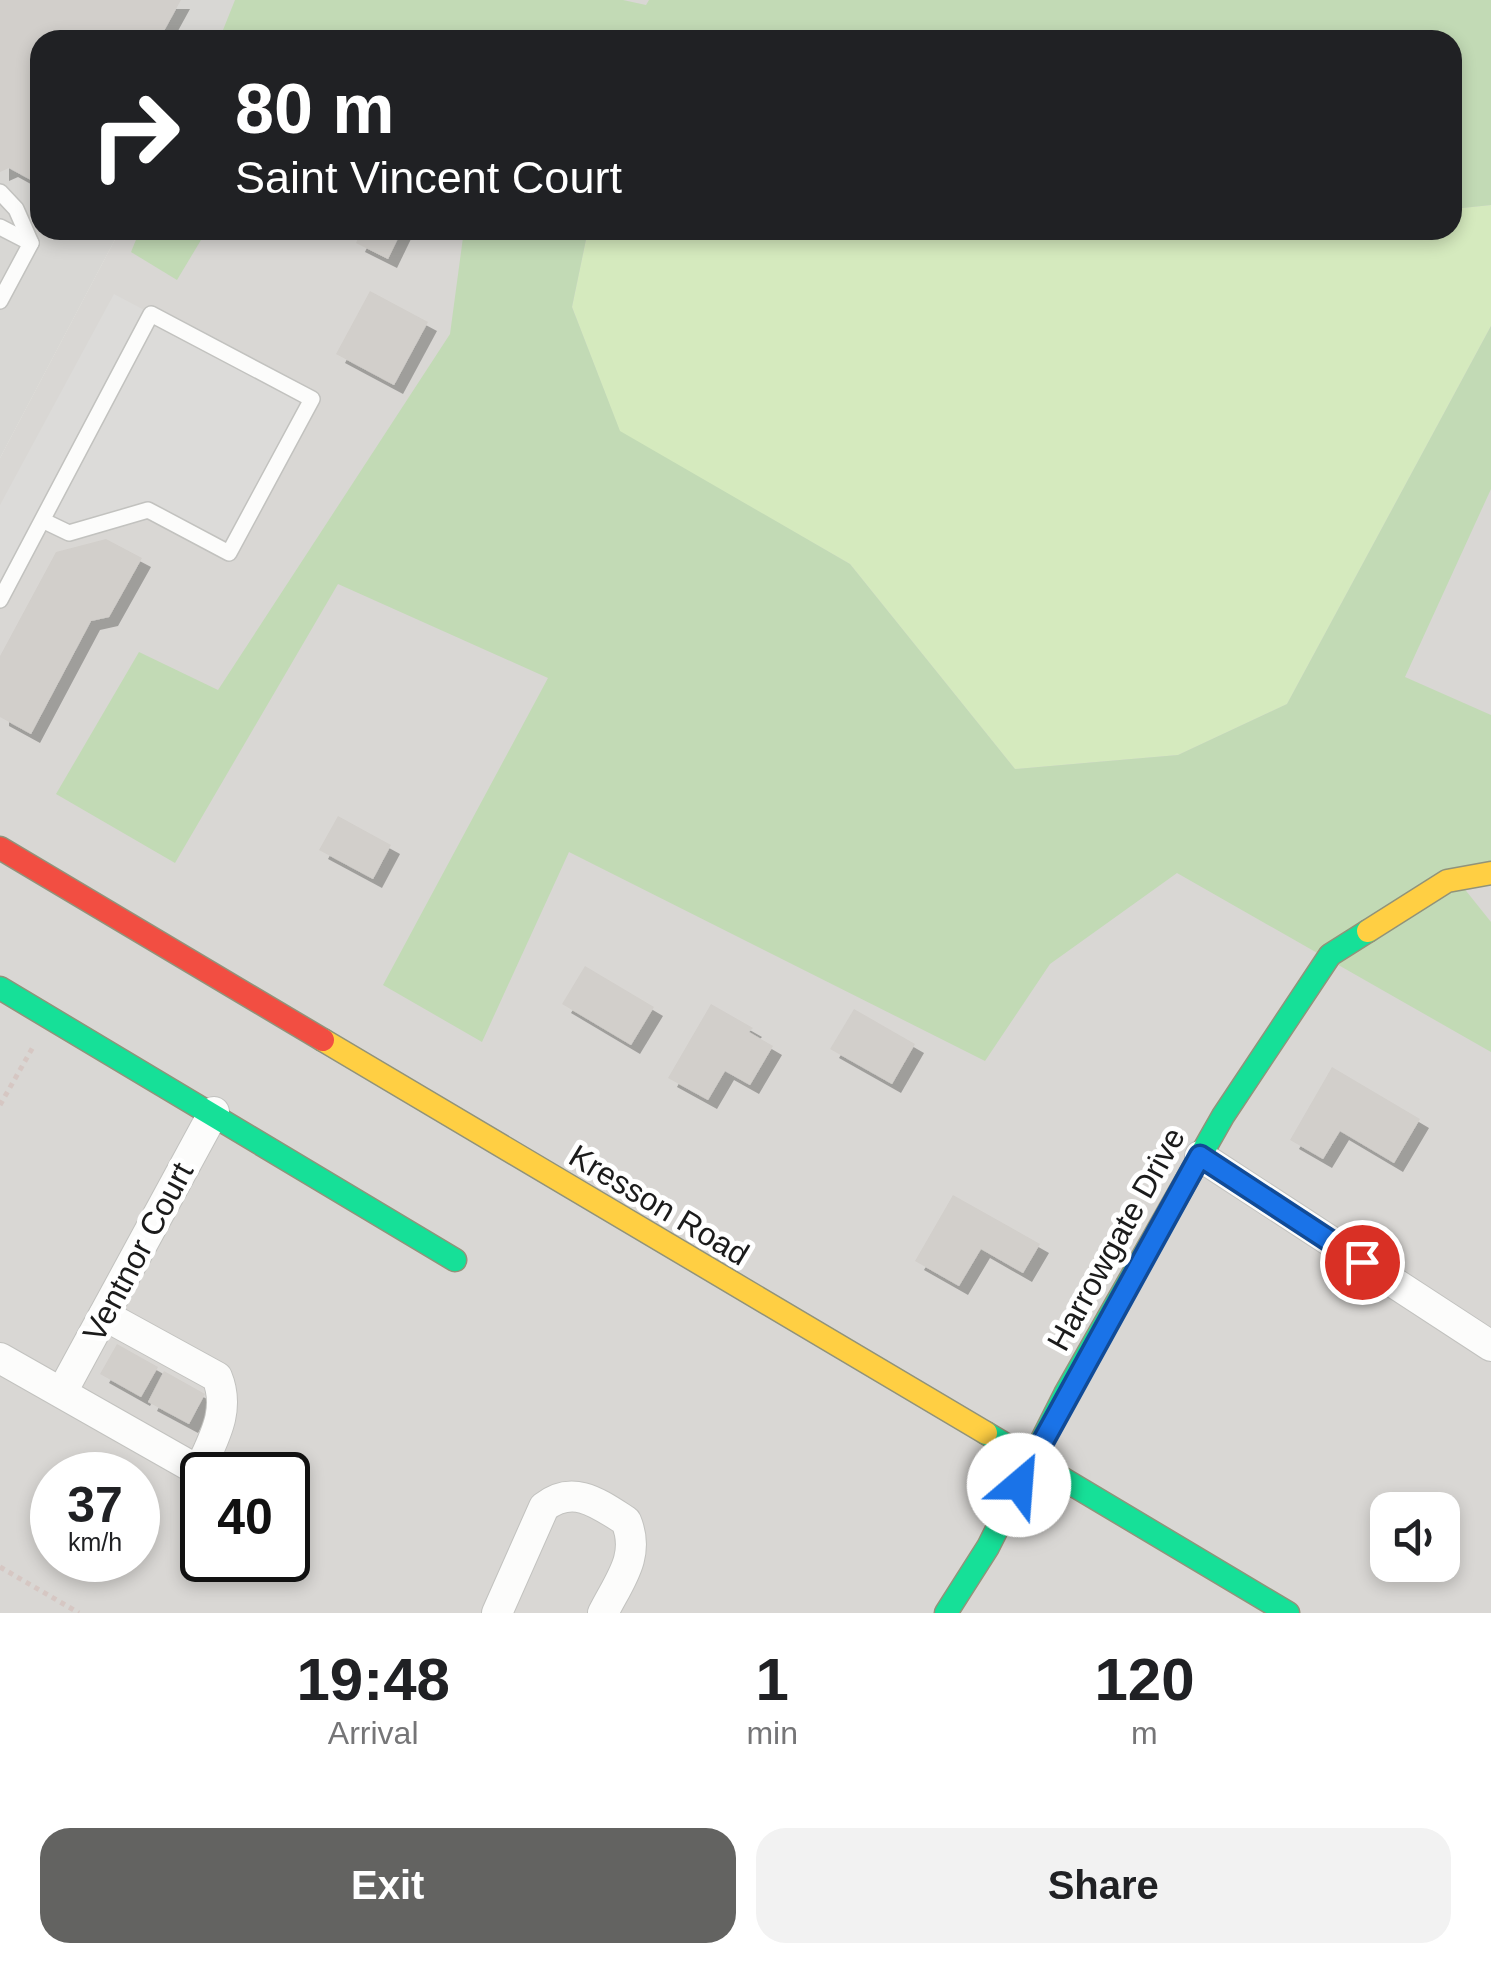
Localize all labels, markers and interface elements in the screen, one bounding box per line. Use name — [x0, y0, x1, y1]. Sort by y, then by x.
icon: right — [70, 70, 200, 200]
text: 80 m — [235, 70, 395, 148]
text: Saint Vincent Court — [235, 152, 622, 203]
street label: Harrowgate Drive — [1040, 1121, 1192, 1357]
street label: Kresson Road — [563, 1137, 755, 1273]
street label: Ventnor Court — [76, 1156, 200, 1348]
pin — [1320, 1220, 1405, 1305]
icon: arrive — [1335, 1235, 1390, 1290]
position arrow — [967, 1433, 1071, 1537]
speed limit sign: 40 — [180, 1452, 310, 1582]
text: 37 — [67, 1477, 123, 1533]
map controls — [1370, 1492, 1460, 1582]
button: sound — [1370, 1492, 1460, 1582]
text: km/h — [68, 1528, 122, 1556]
text: 19:48 — [296, 1646, 450, 1713]
text: 1 — [755, 1646, 789, 1713]
text: 120 — [1094, 1646, 1195, 1713]
text: Arrival — [328, 1715, 419, 1751]
text: min — [746, 1715, 798, 1751]
text: m — [1131, 1715, 1158, 1751]
button: Exit — [40, 1828, 736, 1943]
button: Share — [756, 1828, 1451, 1943]

